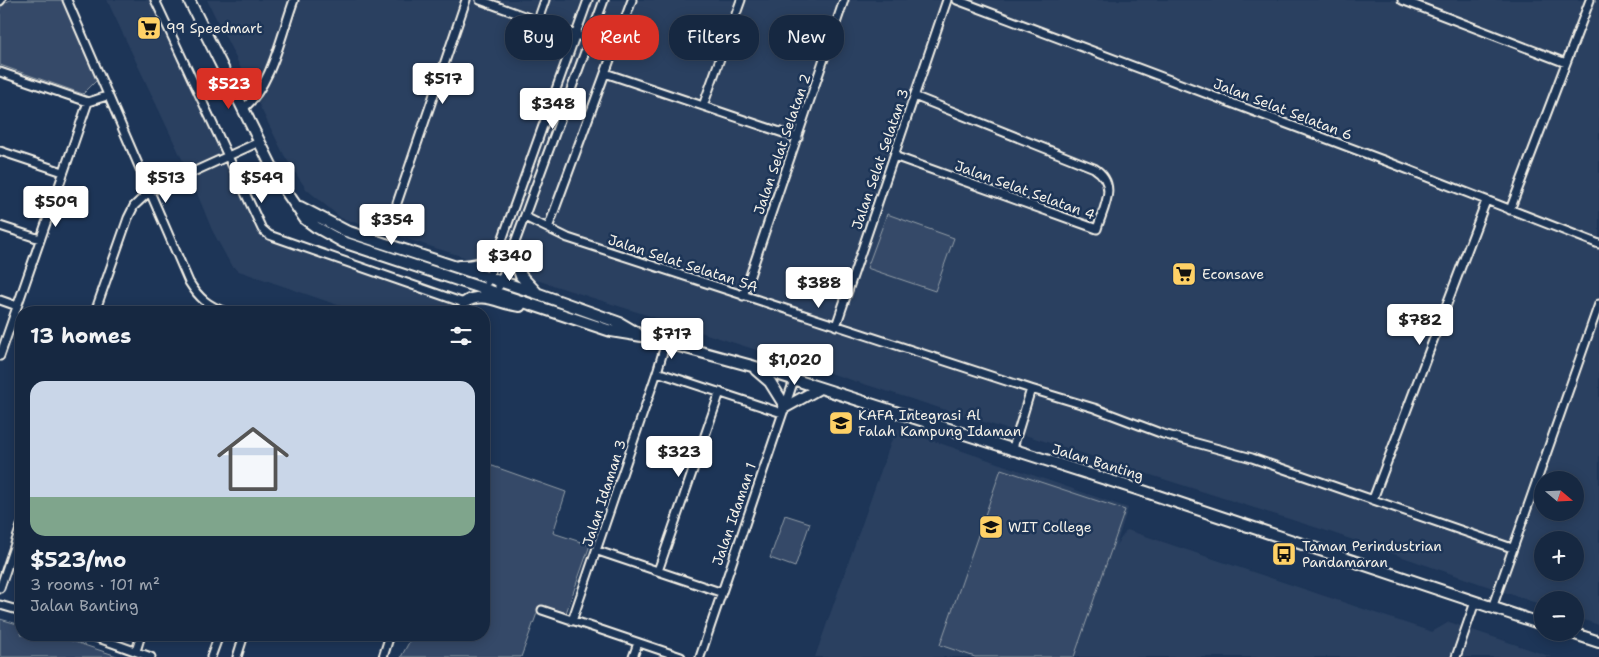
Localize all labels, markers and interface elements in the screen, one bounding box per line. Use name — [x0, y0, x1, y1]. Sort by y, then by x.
supermarket icon: 99 Speedmart — [136, 15, 162, 41]
chip: Buy — [505, 15, 572, 60]
chip: Rent — [582, 15, 659, 60]
chip: Filters — [669, 15, 759, 60]
chip: New — [769, 15, 844, 60]
place label: 99 Speedmart — [166, 19, 262, 37]
pin: $517 — [413, 62, 473, 105]
pin: $523 — [199, 68, 259, 110]
text: $517 — [424, 68, 462, 89]
street label: Jalan Selat Selatan 2 — [749, 71, 815, 217]
text: $523 — [208, 73, 250, 94]
street label: Jalan Selat Selatan 6 — [1211, 74, 1355, 144]
street label: Jalan Selat Selatan 3 — [847, 86, 913, 232]
pin: $348 — [523, 88, 583, 130]
text: $348 — [531, 93, 575, 114]
street label: Jalan Selat Selatan 4 — [952, 156, 1098, 224]
pin: $513 — [136, 162, 196, 204]
pin: $549 — [232, 162, 292, 204]
text: $513 — [147, 167, 185, 188]
text: $549 — [241, 167, 283, 188]
pin: $509 — [26, 186, 86, 228]
text: $509 — [34, 191, 78, 212]
pin: $354 — [362, 204, 422, 246]
text: $354 — [370, 209, 414, 230]
street label: Jalan Selat Selatan 5A — [606, 230, 760, 296]
pin: $340 — [480, 240, 540, 282]
text: $340 — [488, 245, 532, 266]
supermarket icon: Econsave — [1171, 261, 1197, 287]
place label: Econsave — [1202, 265, 1264, 283]
pin: $388 — [789, 266, 849, 309]
text: $388 — [797, 272, 841, 293]
pin: $782 — [1390, 304, 1450, 346]
text: $782 — [1398, 309, 1442, 330]
pin: $717 — [642, 318, 702, 360]
text: 13 homes — [30, 322, 131, 350]
icon: filters — [447, 322, 475, 350]
text: $717 — [652, 323, 692, 344]
pin: $1,020 — [754, 344, 836, 386]
text: $1,020 — [768, 349, 822, 370]
place label: KAFA Integrasi Al Falah Kampung Idaman — [858, 406, 1022, 440]
school or university icon: KAFA Integrasi Al Falah Kampung Idaman — [828, 410, 854, 436]
icon: home — [208, 414, 298, 504]
pin: $323 — [649, 436, 709, 478]
street label: Jalan Idaman 3 — [578, 437, 630, 549]
street label: Jalan Banting — [1050, 440, 1146, 484]
text: $323 — [657, 441, 701, 462]
street label: Jalan Idaman 1 — [708, 460, 760, 568]
north arrow — [1534, 471, 1584, 521]
map controls — [1534, 471, 1584, 641]
school or university icon: WIT College — [978, 514, 1004, 540]
place label: WIT College — [1008, 518, 1092, 536]
button: + — [1534, 531, 1584, 581]
place label: Taman Perindustrian Pandamaran — [1302, 537, 1442, 571]
bus stop icon: Taman Perindustrian Pandamaran — [1271, 541, 1297, 567]
text: $523/mo — [30, 546, 126, 574]
text: 3 rooms · 101 m² — [30, 574, 160, 595]
button: − — [1534, 591, 1584, 641]
text: Jalan Banting — [30, 595, 139, 616]

